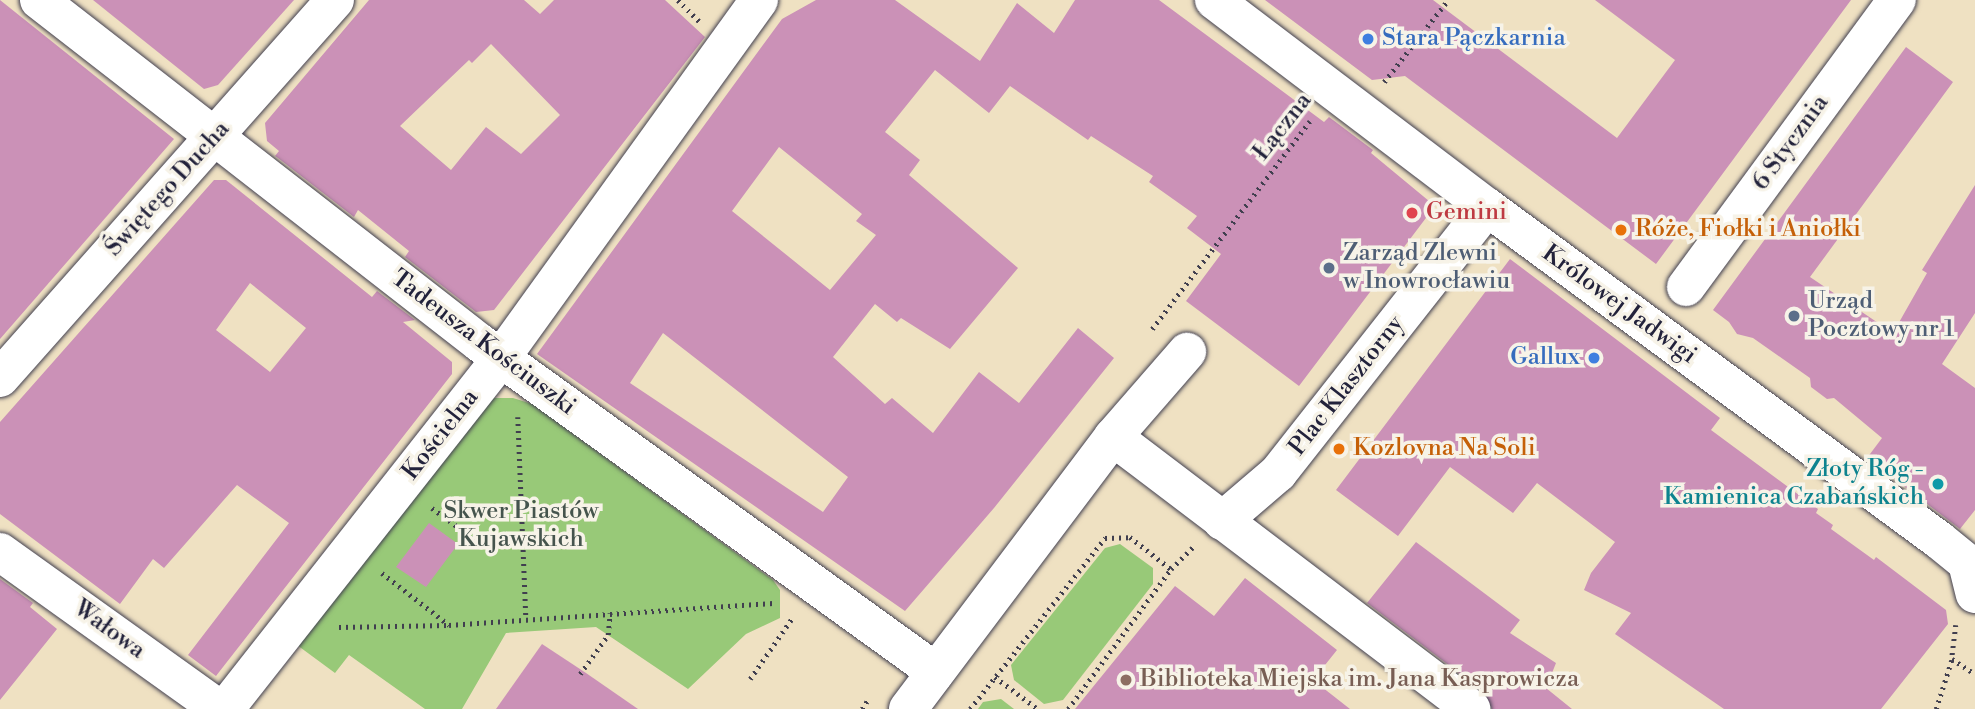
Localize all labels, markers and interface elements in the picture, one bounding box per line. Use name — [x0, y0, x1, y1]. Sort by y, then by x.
place label: Stara Pączkarnia — [1382, 25, 1566, 53]
marker: Stara Pączkarnia — [1360, 31, 1376, 47]
street label: Łączna — [1248, 87, 1318, 167]
street label: 6 Stycznia — [1747, 90, 1835, 196]
street label: Świętego Ducha — [100, 115, 236, 263]
place label: Gemini — [1426, 199, 1507, 227]
marker: Gemini — [1404, 205, 1420, 221]
place label: Róże, Fiołki i Aniołki — [1635, 216, 1861, 244]
marker: Róże, Fiołki i Aniołki — [1613, 222, 1629, 238]
street label: Królowej Jadwigi — [1536, 239, 1702, 371]
place label: Zarząd Zlewni w Inowrocławiu — [1343, 240, 1510, 296]
marker: Zarząd Zlewni w Inowrocławiu — [1321, 260, 1337, 276]
street label: Tadeusza Kościuszki — [385, 264, 581, 422]
place label: Urząd Pocztowy nr 1 — [1808, 288, 1954, 344]
marker: Urząd Pocztowy nr 1 — [1786, 308, 1802, 324]
street label: Plac Klasztorny — [1283, 310, 1411, 462]
place label: Gallux — [1510, 344, 1580, 372]
marker: Gallux — [1586, 350, 1602, 366]
street label: Kościelna — [397, 384, 485, 486]
place label: Kozlovna Na Soli — [1353, 435, 1536, 463]
marker: Kozlovna Na Soli — [1331, 441, 1347, 457]
place label: Złoty Róg - Kamienica Czabańskich — [1663, 456, 1924, 512]
marker: Złoty Róg - Kamienica Czabańskich — [1930, 476, 1946, 492]
park label: Skwer Piastów Kujawskich — [443, 498, 599, 554]
street label: Wałowa — [68, 594, 150, 666]
place label: Biblioteka Miejska im. Jana Kasprowicza — [1140, 666, 1579, 694]
marker: Biblioteka Miejska im. Jana Kasprowicza — [1118, 672, 1134, 688]

